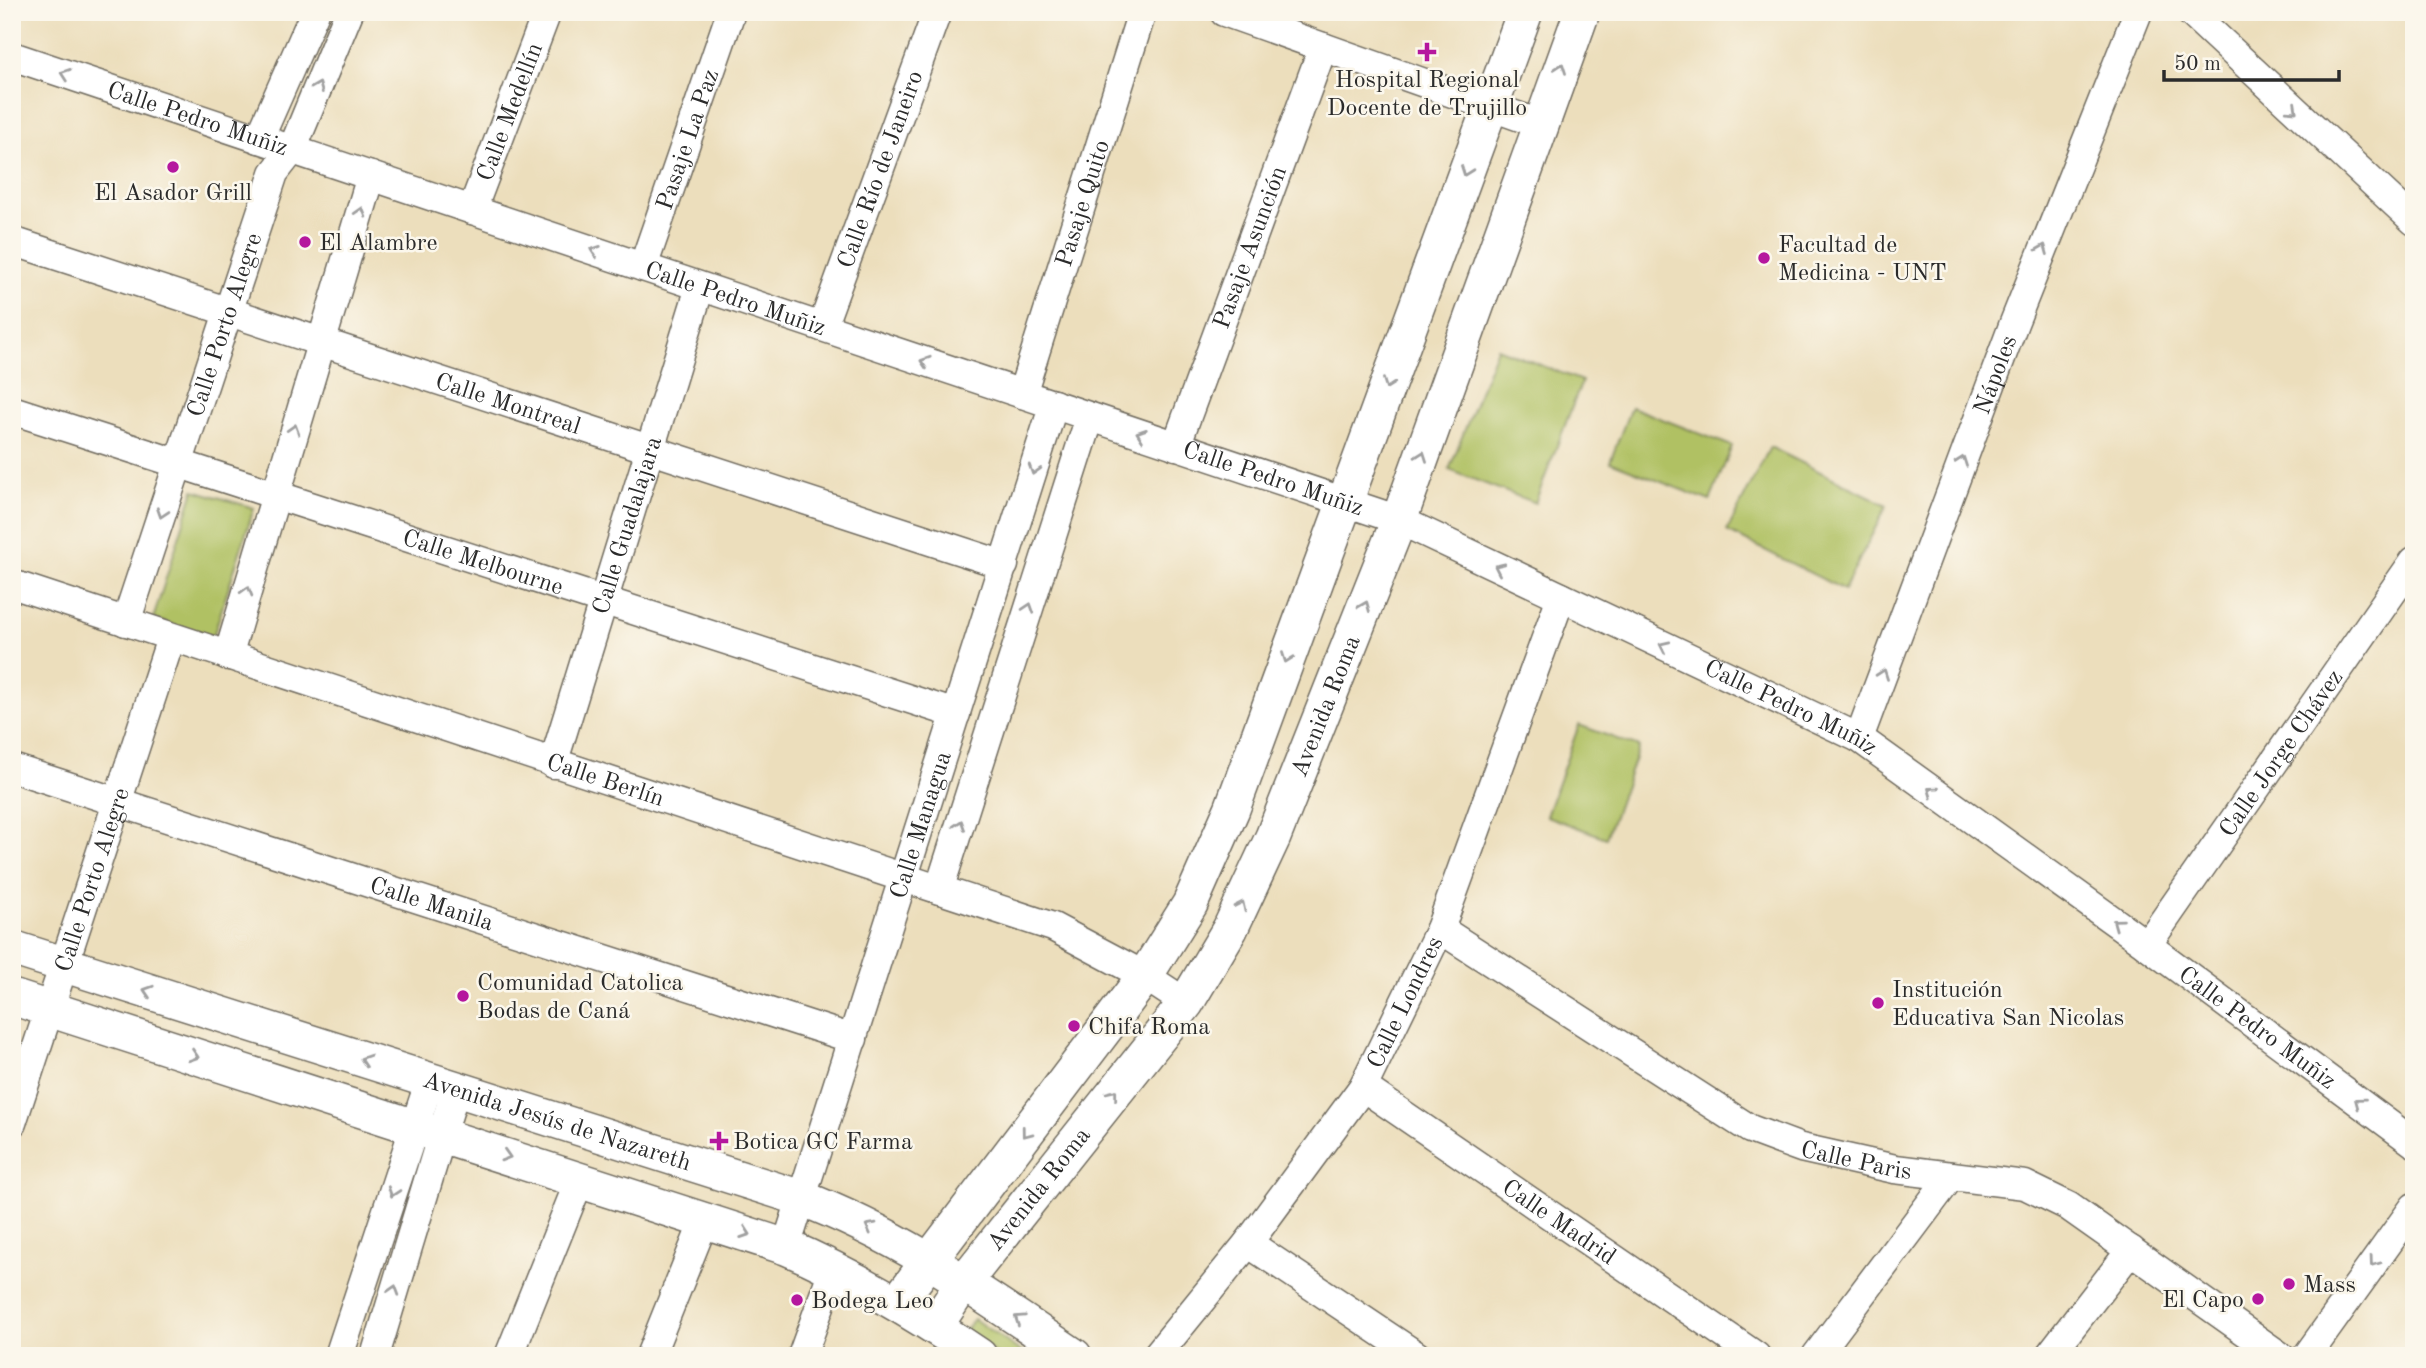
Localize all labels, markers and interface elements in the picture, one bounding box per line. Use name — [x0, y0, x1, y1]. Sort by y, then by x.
scale bar — [2164, 38, 2338, 82]
street label: Calle Medellín — [474, 40, 548, 185]
marker: Hospital Regional Docente de Trujillo — [1417, 42, 1437, 62]
text: 50 m — [2174, 54, 2221, 75]
one-way arrow — [1552, 63, 1566, 75]
street label: Pasaje La Paz — [654, 67, 724, 214]
one-way arrow — [59, 68, 71, 82]
street label: Calle Río de Janeiro — [834, 68, 929, 272]
place label: Hospital Regional Docente de Trujillo — [1327, 69, 1527, 121]
street label: Calle Pedro Muñiz — [104, 79, 291, 161]
one-way arrow — [310, 82, 324, 95]
one-way arrow — [2285, 101, 2298, 113]
street label: Pasaje Quito — [1053, 138, 1115, 270]
marker: El Asador Grill — [165, 159, 181, 175]
street label: Pasaje Asunción — [1210, 163, 1292, 332]
one-way arrow — [1460, 164, 1474, 176]
place label: El Asador Grill — [94, 182, 252, 206]
one-way arrow — [352, 206, 367, 218]
street label: Calle Porto Alegre — [184, 230, 267, 420]
place label: El Alambre — [319, 232, 438, 256]
marker: El Alambre — [297, 234, 313, 250]
place label: Facultad de Medicina - UNT — [1778, 234, 1947, 286]
one-way arrow — [2035, 243, 2049, 255]
one-way arrow — [589, 245, 601, 259]
marker: Facultad de Medicina - UNT — [1756, 250, 1772, 266]
street label: Calle Pedro Muñiz — [642, 259, 828, 341]
street label: Nápoles — [1971, 332, 2022, 418]
one-way arrow — [919, 355, 931, 370]
street label: Calle Montreal — [432, 370, 583, 440]
one-way arrow — [1382, 378, 1396, 390]
one-way arrow — [286, 424, 301, 436]
one-way arrow — [1135, 428, 1147, 442]
street label: Calle Guadalajara — [590, 434, 667, 617]
street label: Calle Pedro Muñiz — [1179, 439, 1366, 521]
one-way arrow — [1413, 450, 1427, 462]
one-way arrow — [1954, 456, 1968, 468]
one-way arrow — [1027, 463, 1042, 475]
one-way arrow — [156, 506, 170, 518]
street label: Calle Melbourne — [399, 527, 566, 601]
one-way arrow — [1494, 562, 1506, 576]
one-way arrow — [238, 585, 253, 597]
one-way arrow — [1356, 600, 1370, 612]
one-way arrow — [1021, 603, 1035, 615]
street label: Avenida Roma — [1288, 632, 1366, 781]
one-way arrow — [1659, 640, 1671, 654]
one-way arrow — [1282, 651, 1296, 663]
street label: Calle Pedro Muñiz — [1700, 657, 1881, 761]
street label: Calle Jorge Chávez — [2216, 666, 2348, 842]
one-way arrow — [1874, 669, 1888, 681]
street label: Calle Managua — [887, 749, 957, 902]
street label: Calle Berlín — [543, 751, 667, 812]
street label: Calle Porto Alegre — [52, 785, 135, 975]
one-way arrow — [1927, 787, 1940, 799]
one-way arrow — [952, 820, 966, 832]
street label: Calle Manila — [366, 874, 496, 936]
one-way arrow — [1232, 901, 1246, 914]
one-way arrow — [2112, 919, 2125, 931]
street label: Calle Londres — [1364, 933, 1448, 1073]
street label: Calle Pedro Muñiz — [2173, 963, 2339, 1095]
place label: Comunidad Catolica Bodas de Caná — [477, 972, 684, 1024]
place label: Institución Educativa San Nicolas — [1892, 979, 2124, 1031]
one-way arrow — [143, 985, 155, 999]
marker: Comunidad Catolica Bodas de Caná — [455, 988, 471, 1004]
marker: Institución Educativa San Nicolas — [1870, 995, 1886, 1011]
place label: Chifa Roma — [1088, 1016, 1210, 1040]
marker: Chifa Roma — [1066, 1018, 1082, 1034]
one-way arrow — [187, 1047, 199, 1062]
one-way arrow — [360, 1053, 372, 1068]
street label: Avenida Jesús de Nazareth — [420, 1069, 694, 1176]
one-way arrow — [1105, 1089, 1118, 1102]
one-way arrow — [2354, 1098, 2367, 1111]
street label: Avenida Roma — [984, 1124, 1096, 1256]
one-way arrow — [1022, 1125, 1035, 1137]
place label: Botica GC Farma — [733, 1131, 913, 1155]
marker: Botica GC Farma — [711, 1133, 727, 1149]
street label: Calle Paris — [1798, 1138, 1913, 1185]
one-way arrow — [500, 1148, 512, 1163]
street label: Calle Madrid — [1497, 1176, 1620, 1270]
one-way arrow — [387, 1185, 401, 1198]
one-way arrow — [865, 1221, 878, 1235]
one-way arrow — [740, 1225, 752, 1239]
one-way arrow — [2370, 1254, 2382, 1267]
place label: Mass — [2303, 1274, 2356, 1298]
marker: Mass — [2281, 1276, 2297, 1292]
one-way arrow — [386, 1285, 401, 1297]
place label: El Capo — [2162, 1289, 2244, 1313]
place label: Bodega Leo — [811, 1290, 934, 1314]
marker: El Capo — [2250, 1291, 2266, 1307]
marker: Bodega Leo — [789, 1292, 805, 1308]
one-way arrow — [1014, 1315, 1027, 1327]

